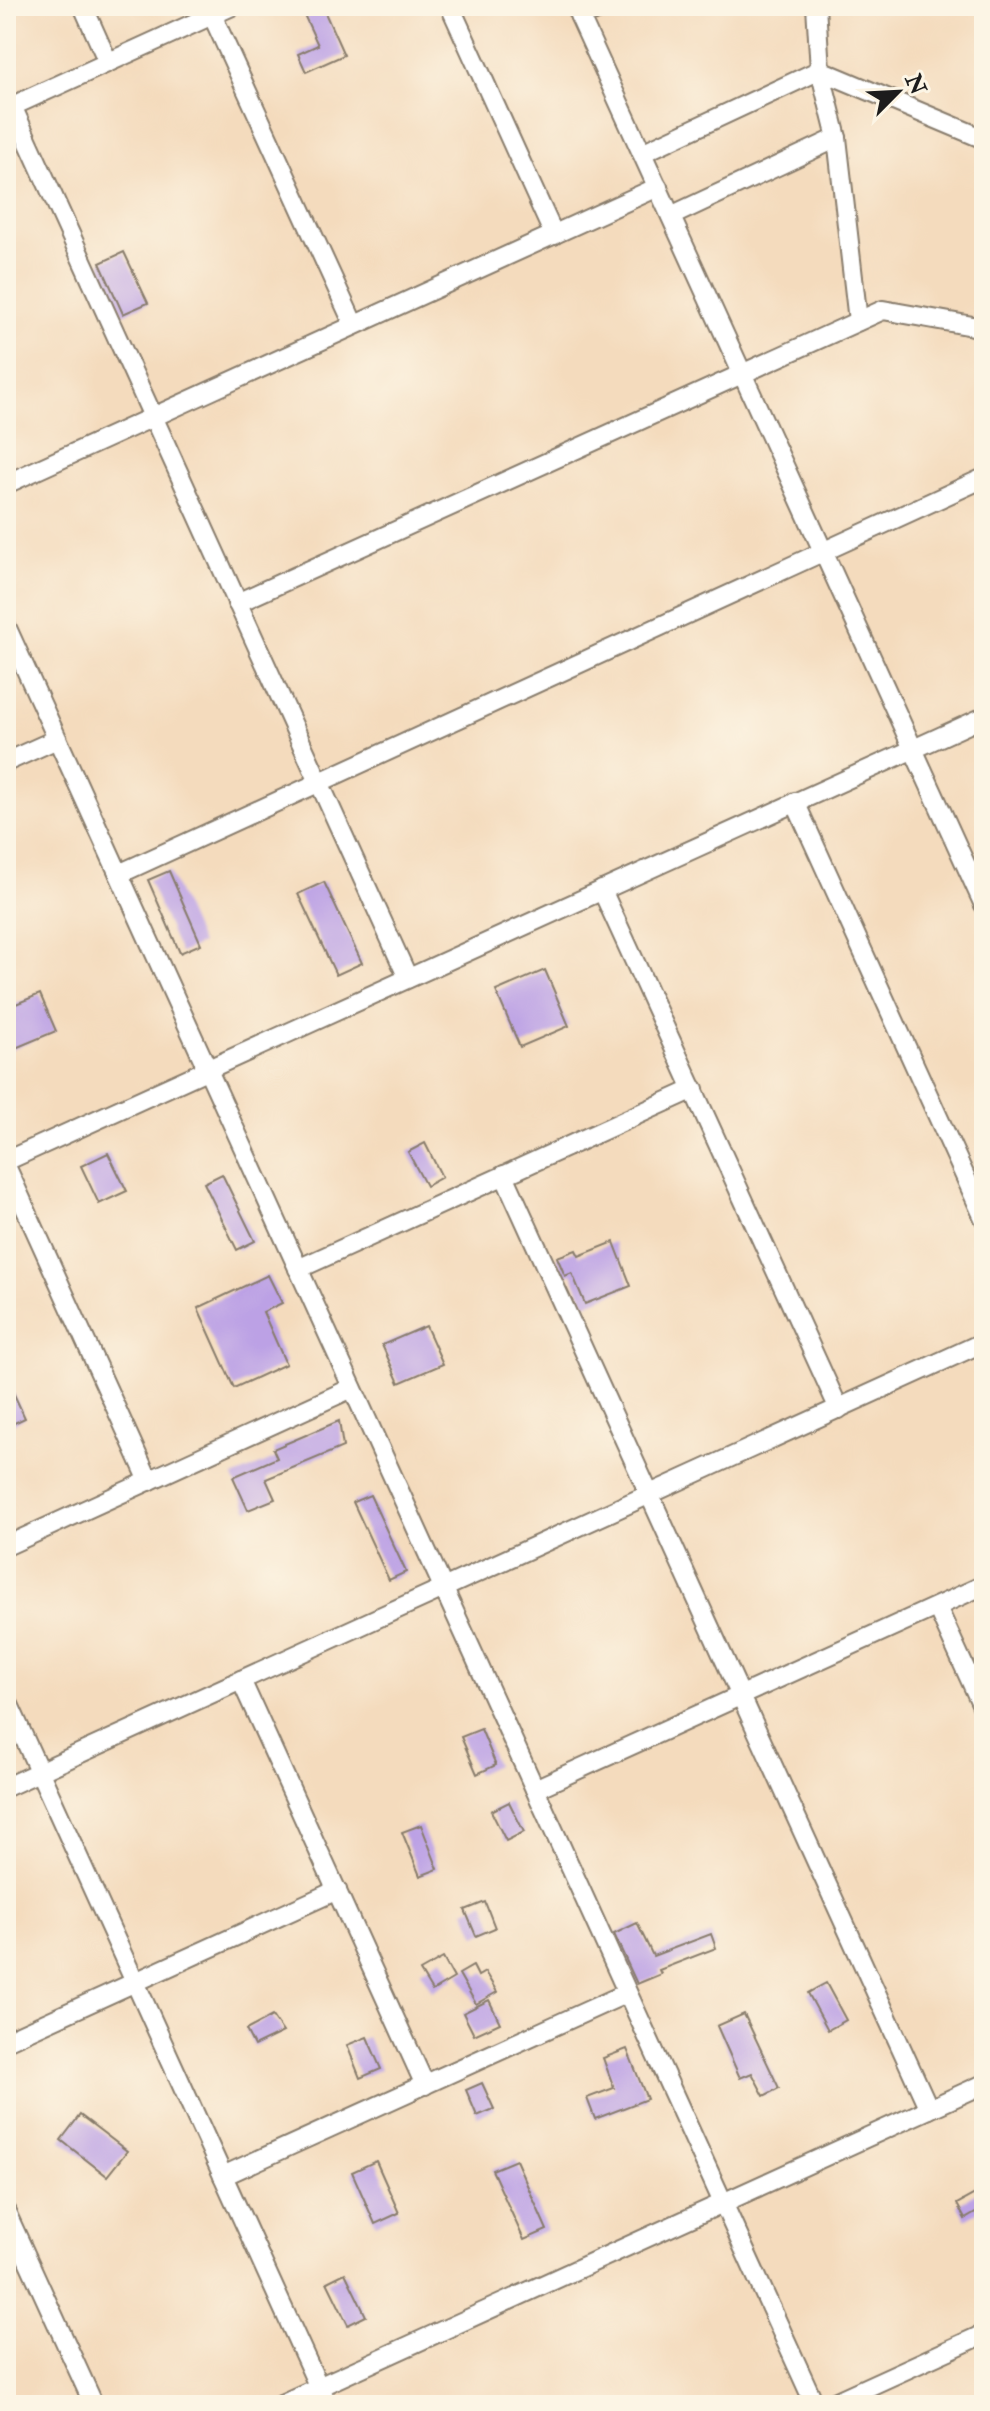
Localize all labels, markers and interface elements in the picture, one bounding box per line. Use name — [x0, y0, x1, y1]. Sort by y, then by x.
north arrow — [858, 52, 938, 132]
text: N — [898, 69, 932, 99]

